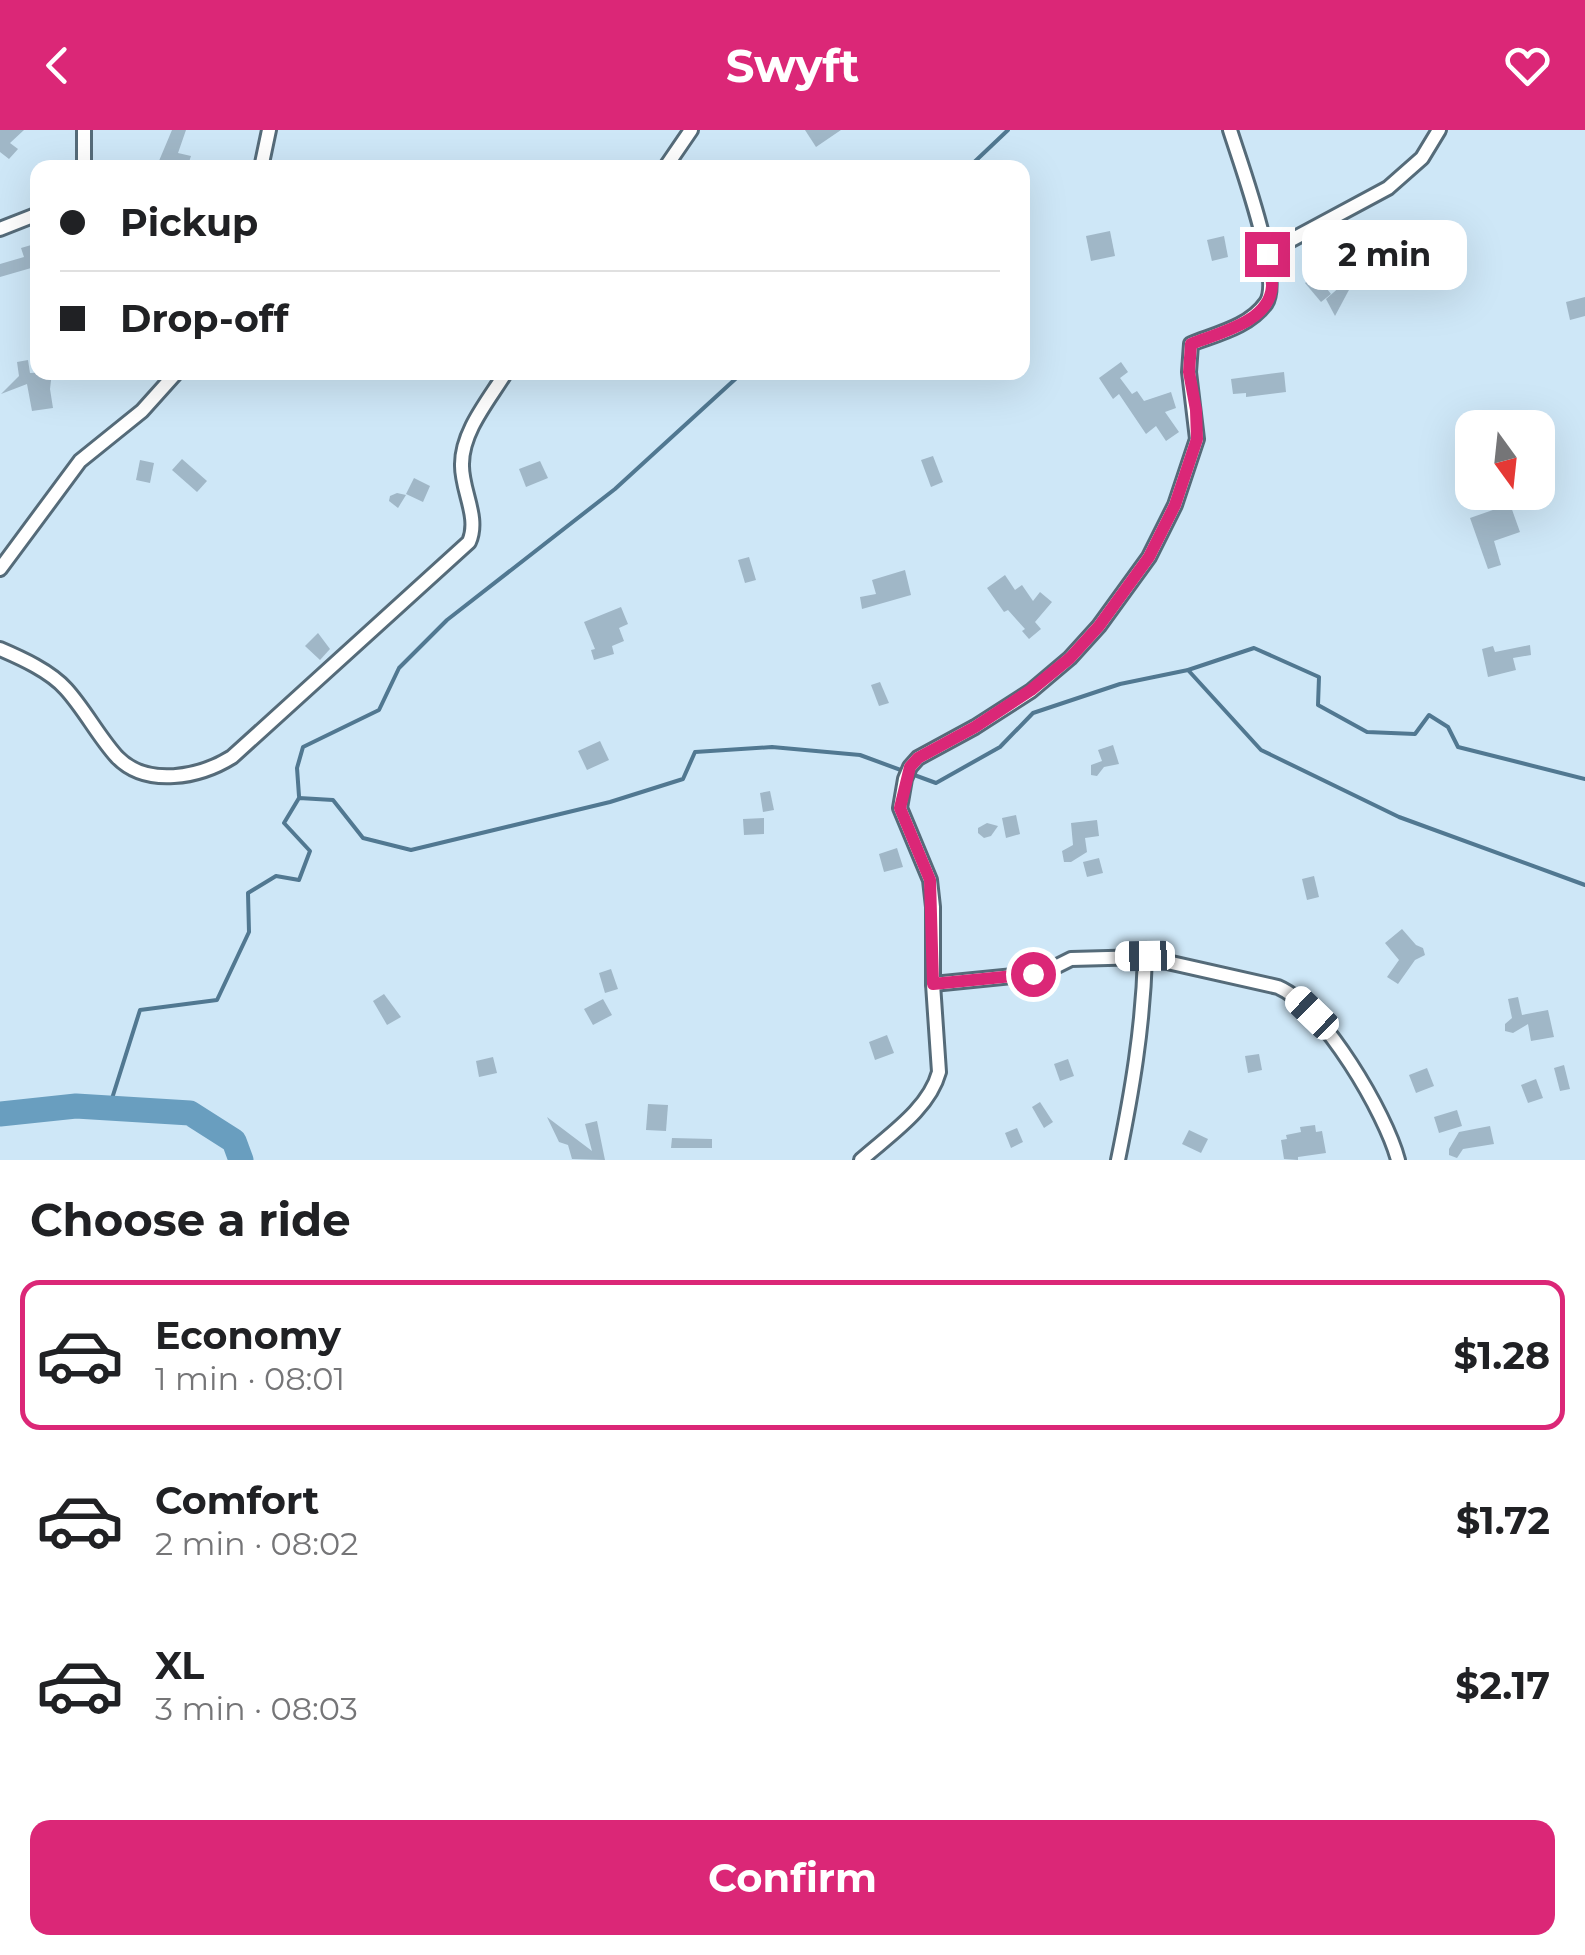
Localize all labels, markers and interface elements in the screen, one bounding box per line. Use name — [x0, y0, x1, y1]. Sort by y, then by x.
icon: back — [30, 38, 85, 93]
text: Swyft — [726, 38, 859, 93]
icon: heart — [1500, 38, 1555, 93]
text: Pickup — [120, 199, 258, 246]
callout: 2 min — [1302, 219, 1467, 289]
route end — [1245, 232, 1290, 277]
text: 2 min — [1338, 235, 1431, 274]
text: Drop-off — [120, 295, 289, 342]
north arrow — [1455, 410, 1555, 510]
map controls — [1455, 410, 1555, 510]
car — [1115, 940, 1175, 972]
route start — [1011, 952, 1056, 997]
car — [1280, 981, 1344, 1045]
text: Choose a ride — [30, 1192, 351, 1247]
icon: car — [35, 1310, 125, 1400]
text: Economy — [155, 1312, 341, 1359]
text: $1.28 — [1453, 1332, 1550, 1379]
text: 1 min · 08:01 — [155, 1359, 345, 1398]
icon: car — [35, 1475, 125, 1565]
text: Comfort — [155, 1477, 319, 1524]
text: $1.72 — [1456, 1497, 1550, 1544]
text: 2 min · 08:02 — [155, 1524, 358, 1563]
icon: car — [35, 1640, 125, 1730]
text: XL — [155, 1642, 204, 1689]
text: $2.17 — [1455, 1662, 1550, 1709]
text: 3 min · 08:03 — [155, 1689, 358, 1728]
button: Confirm — [30, 1820, 1555, 1935]

